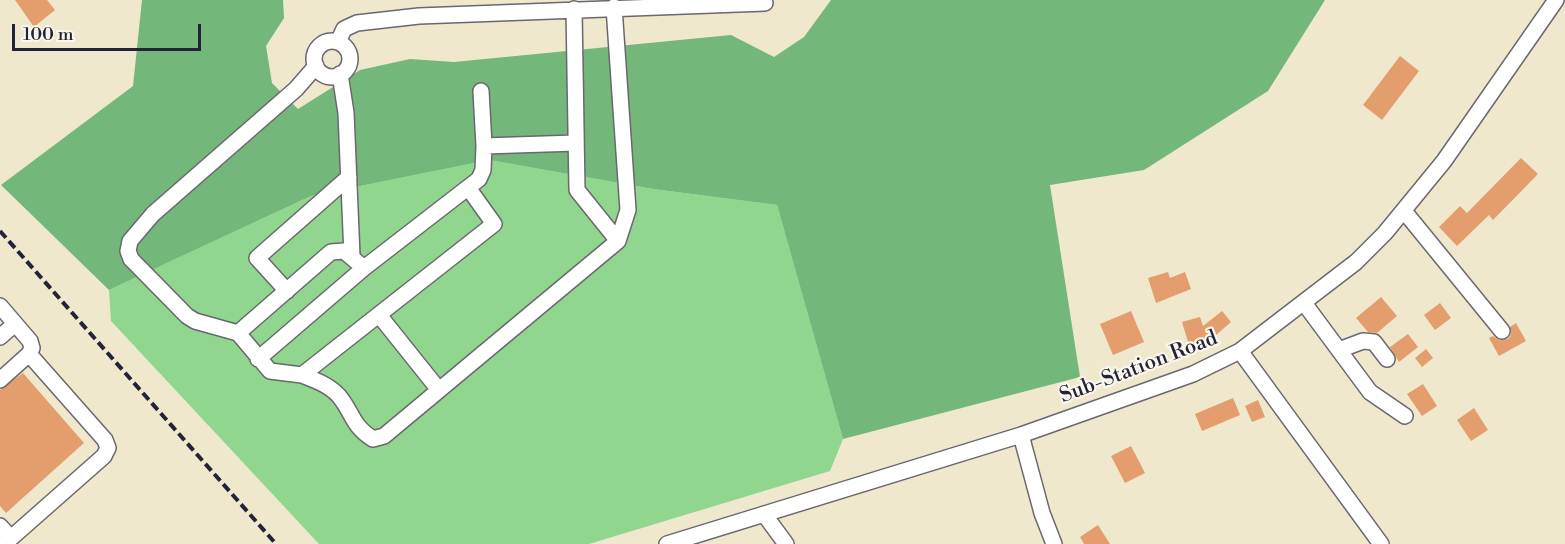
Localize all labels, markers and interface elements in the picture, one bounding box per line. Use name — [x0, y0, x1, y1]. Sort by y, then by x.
scale bar — [15, 12, 204, 50]
text: 100 m — [23, 23, 74, 46]
street label: Sub-Station Road — [1057, 326, 1221, 410]

